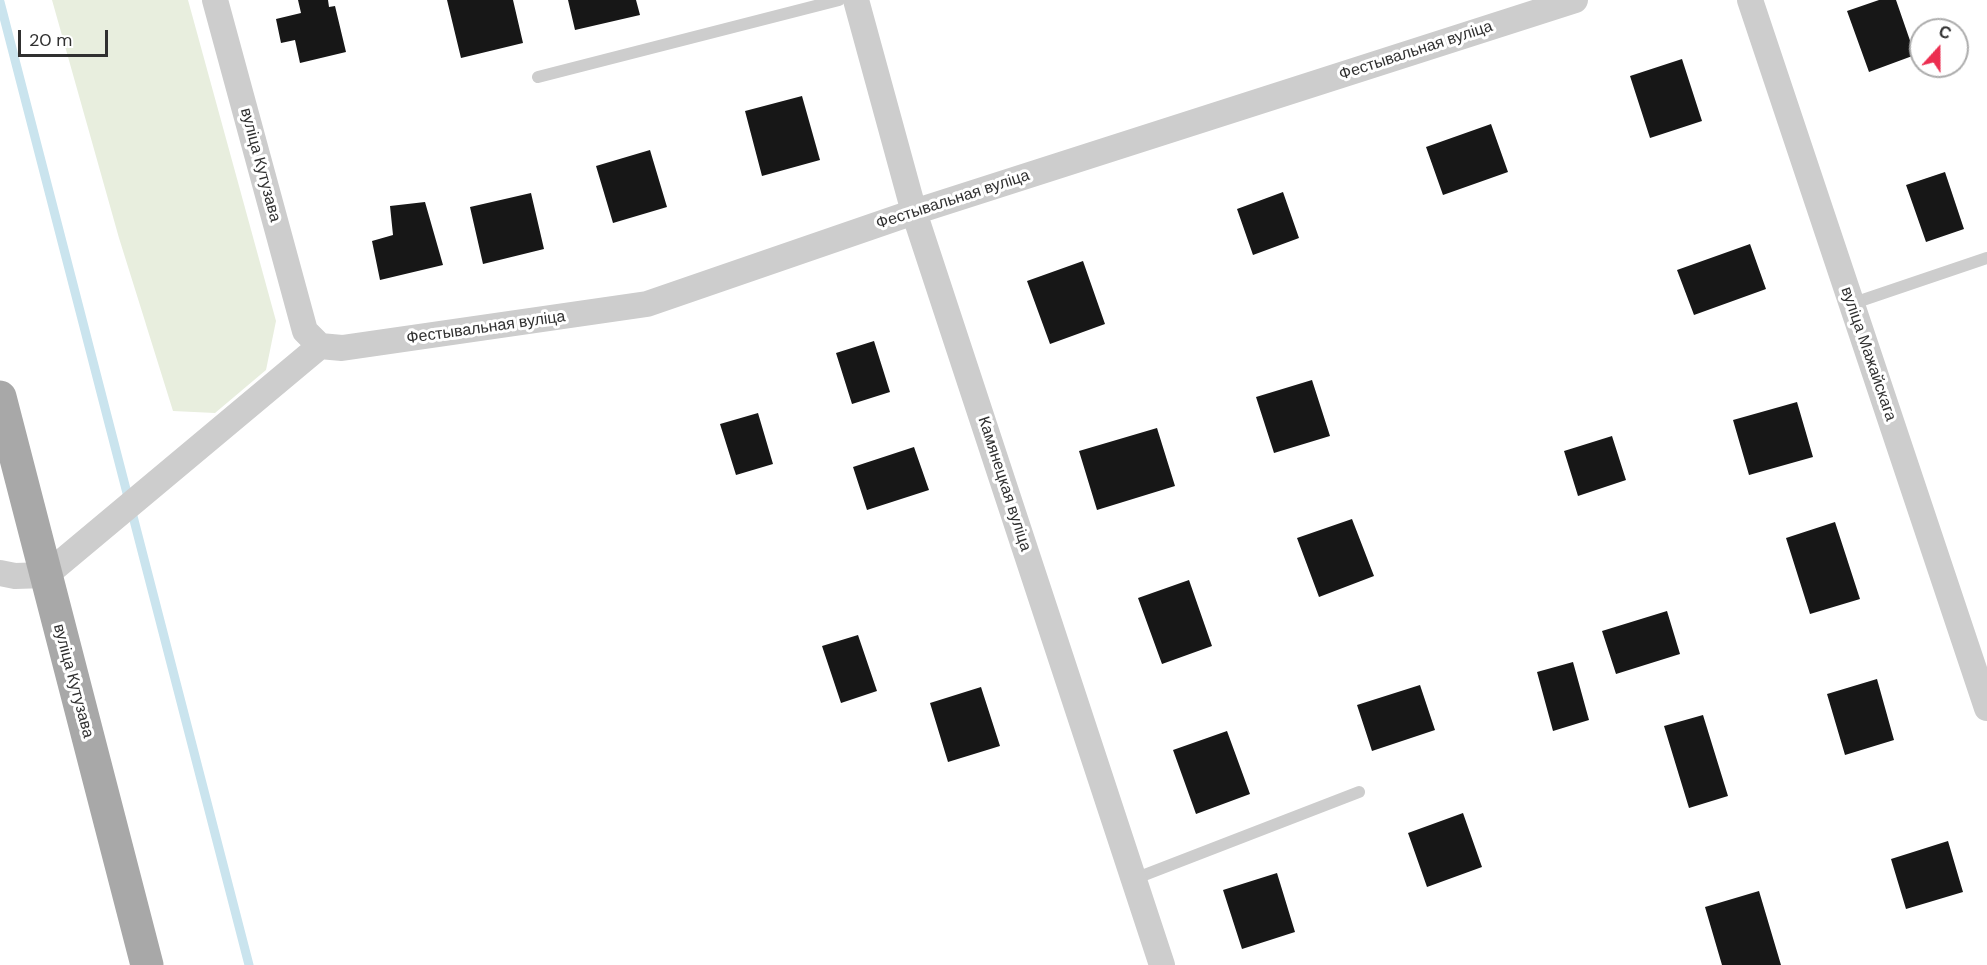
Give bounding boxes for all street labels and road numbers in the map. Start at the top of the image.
street label: Фестывальная вуліца [1337,17,1495,85]
street label: вуліца Кутузава [236,106,284,224]
street label: Фестывальная вуліца [874,166,1032,234]
street label: вуліца Мажайскага [1836,284,1900,424]
street label: Фестывальная вуліца [405,307,567,349]
street label: Камянецкая вуліца [973,414,1035,554]
street label: вуліца Кутузава [49,622,97,740]

